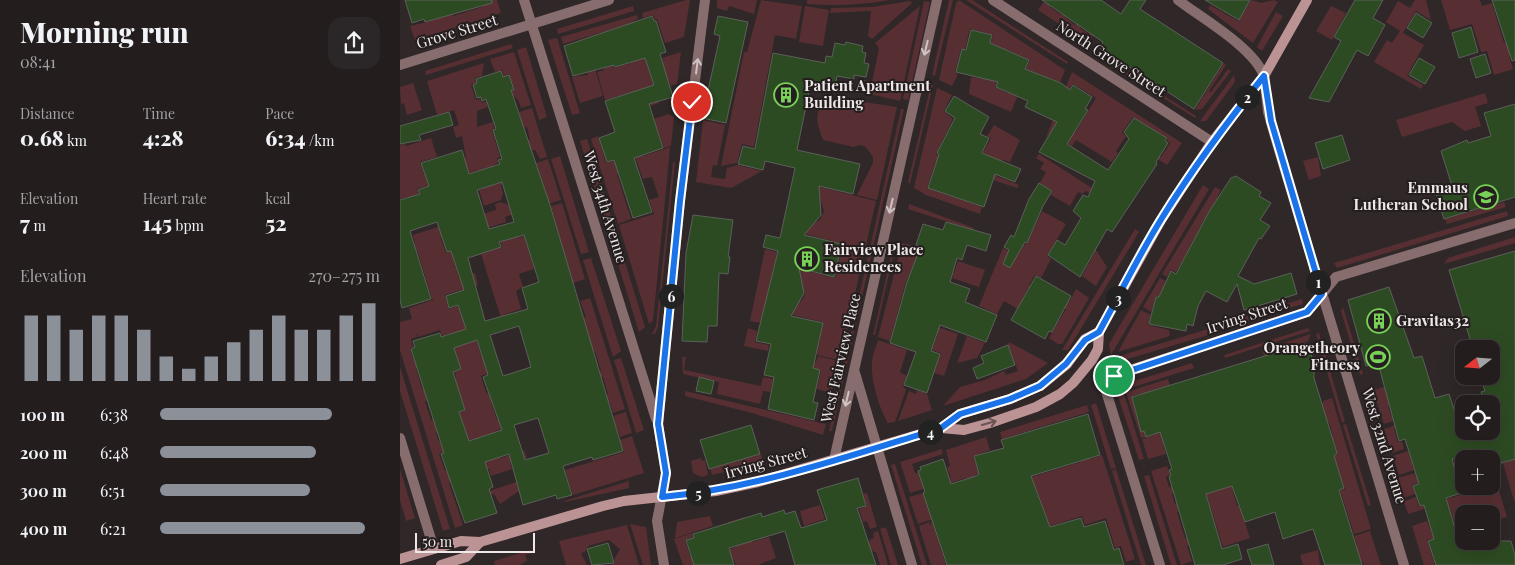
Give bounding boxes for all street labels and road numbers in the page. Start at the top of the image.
street label: Grove Street [414,9,500,53]
street label: North Grove Street [1053,15,1171,101]
street label: West 34th Avenue [579,147,633,265]
street label: West Fairview Place [815,291,865,425]
street label: Irving Street [1204,292,1290,338]
street label: West 32nd Avenue [1358,384,1412,506]
street label: Irving Street [722,441,810,483]

